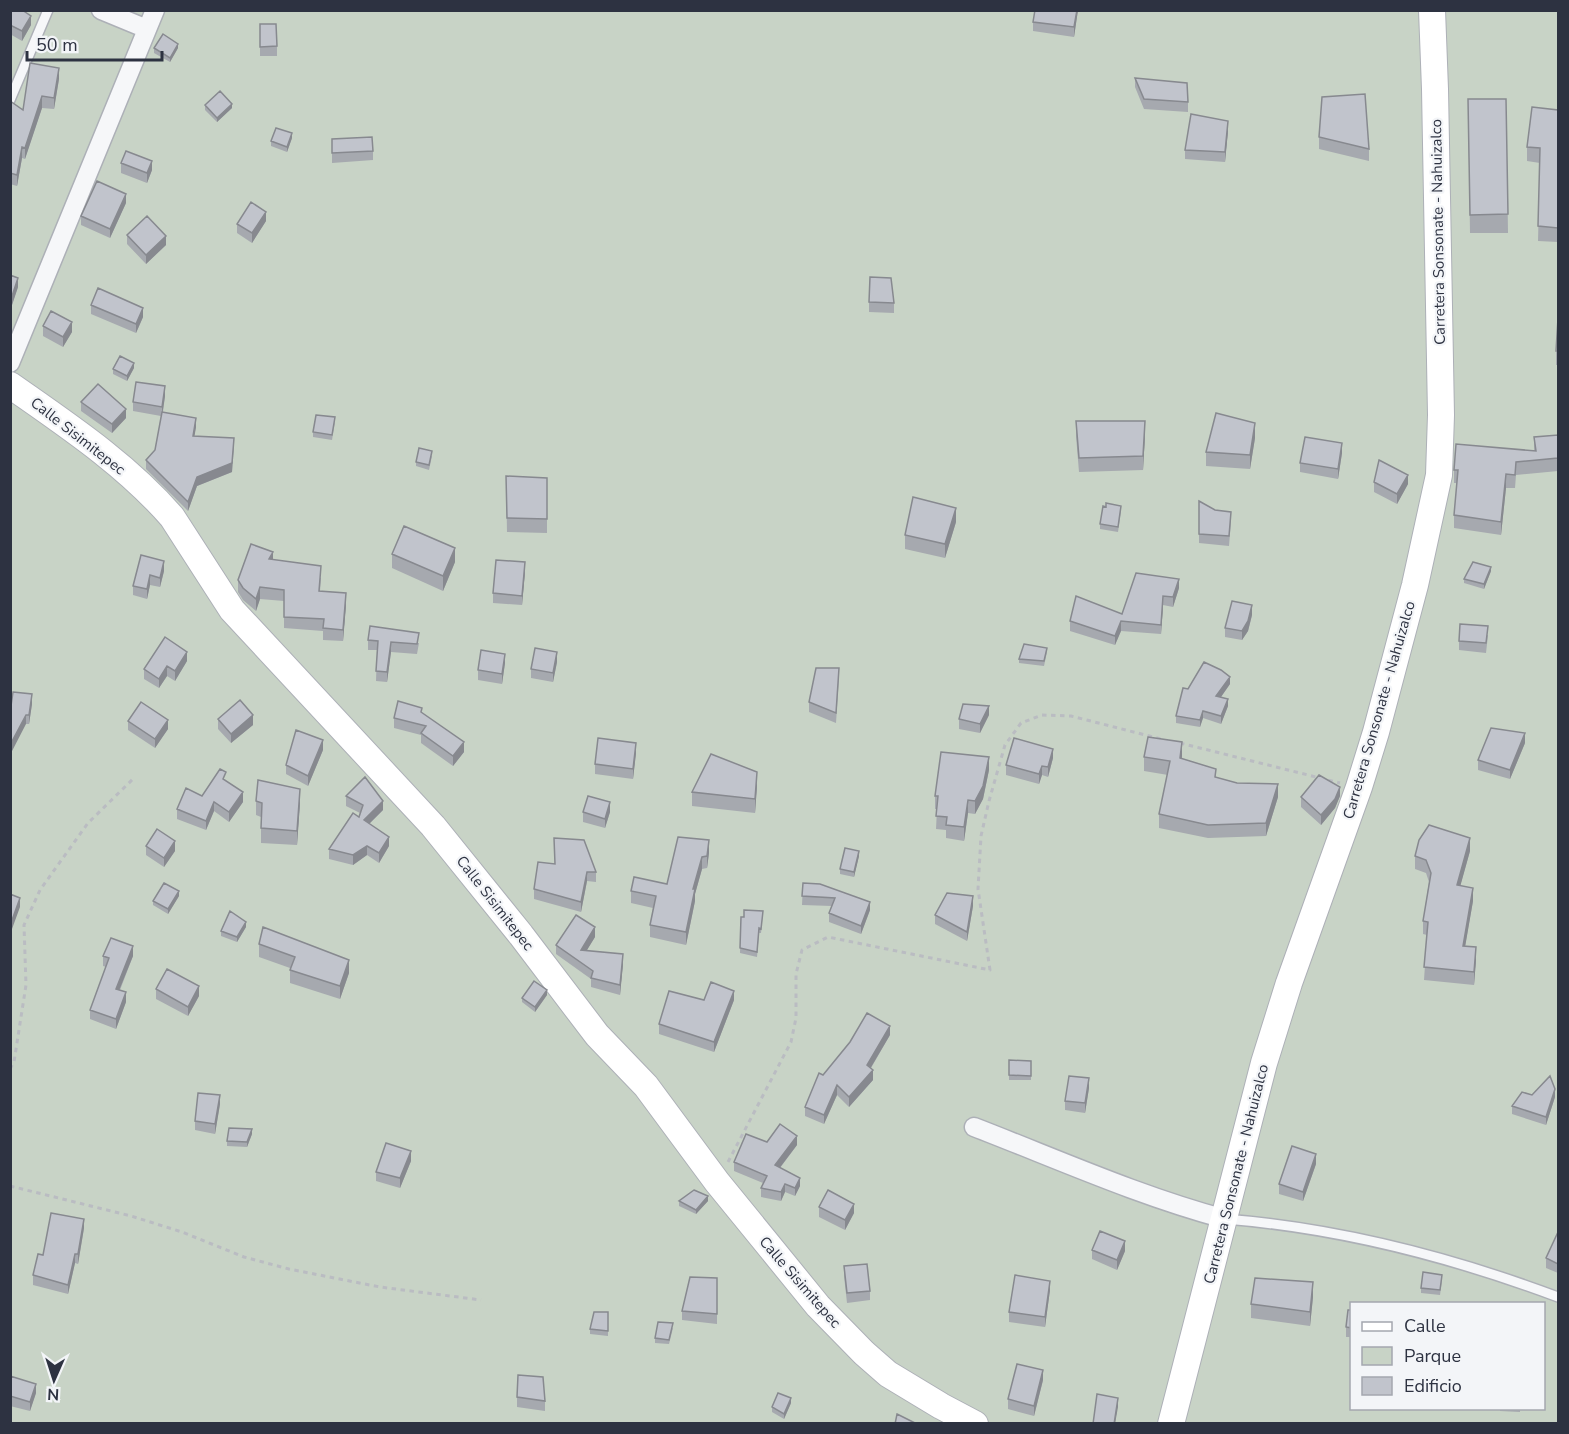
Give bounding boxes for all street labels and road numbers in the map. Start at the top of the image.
street label: Carretera Sonsonate - Nahuizalco [1426,119,1450,345]
street label: Calle Sisimitepec [27,393,129,479]
street label: Carretera Sonsonate - Nahuizalco [1338,599,1420,821]
street label: Calle Sisimitepec [452,852,538,954]
street label: Carretera Sonsonate - Nahuizalco [1199,1062,1273,1286]
street label: Calle Sisimitepec [755,1232,845,1332]

